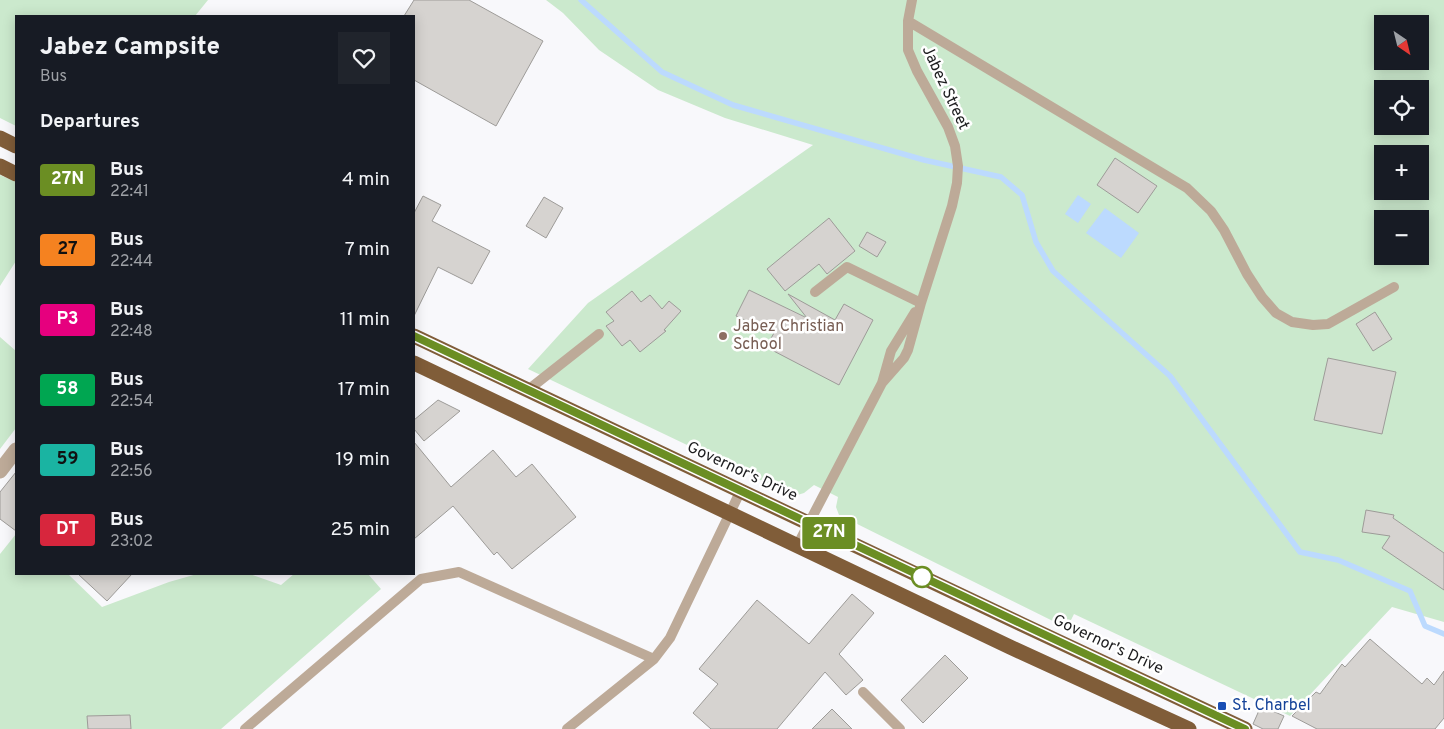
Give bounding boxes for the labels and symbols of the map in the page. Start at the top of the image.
north arrow [1374,15,1429,70]
street label: Jabez Street [917,43,973,133]
place label: Jabez Christian School [733,317,844,355]
marker: Jabez Christian School [717,330,729,342]
street label: Governor's Drive [683,438,801,506]
line badge: 27N [800,517,858,549]
unlabelled marker [911,566,933,588]
street label: Governor's Drive [1049,611,1167,679]
place label: St. Charbel [1232,696,1311,716]
marker: St. Charbel [1216,700,1228,712]

